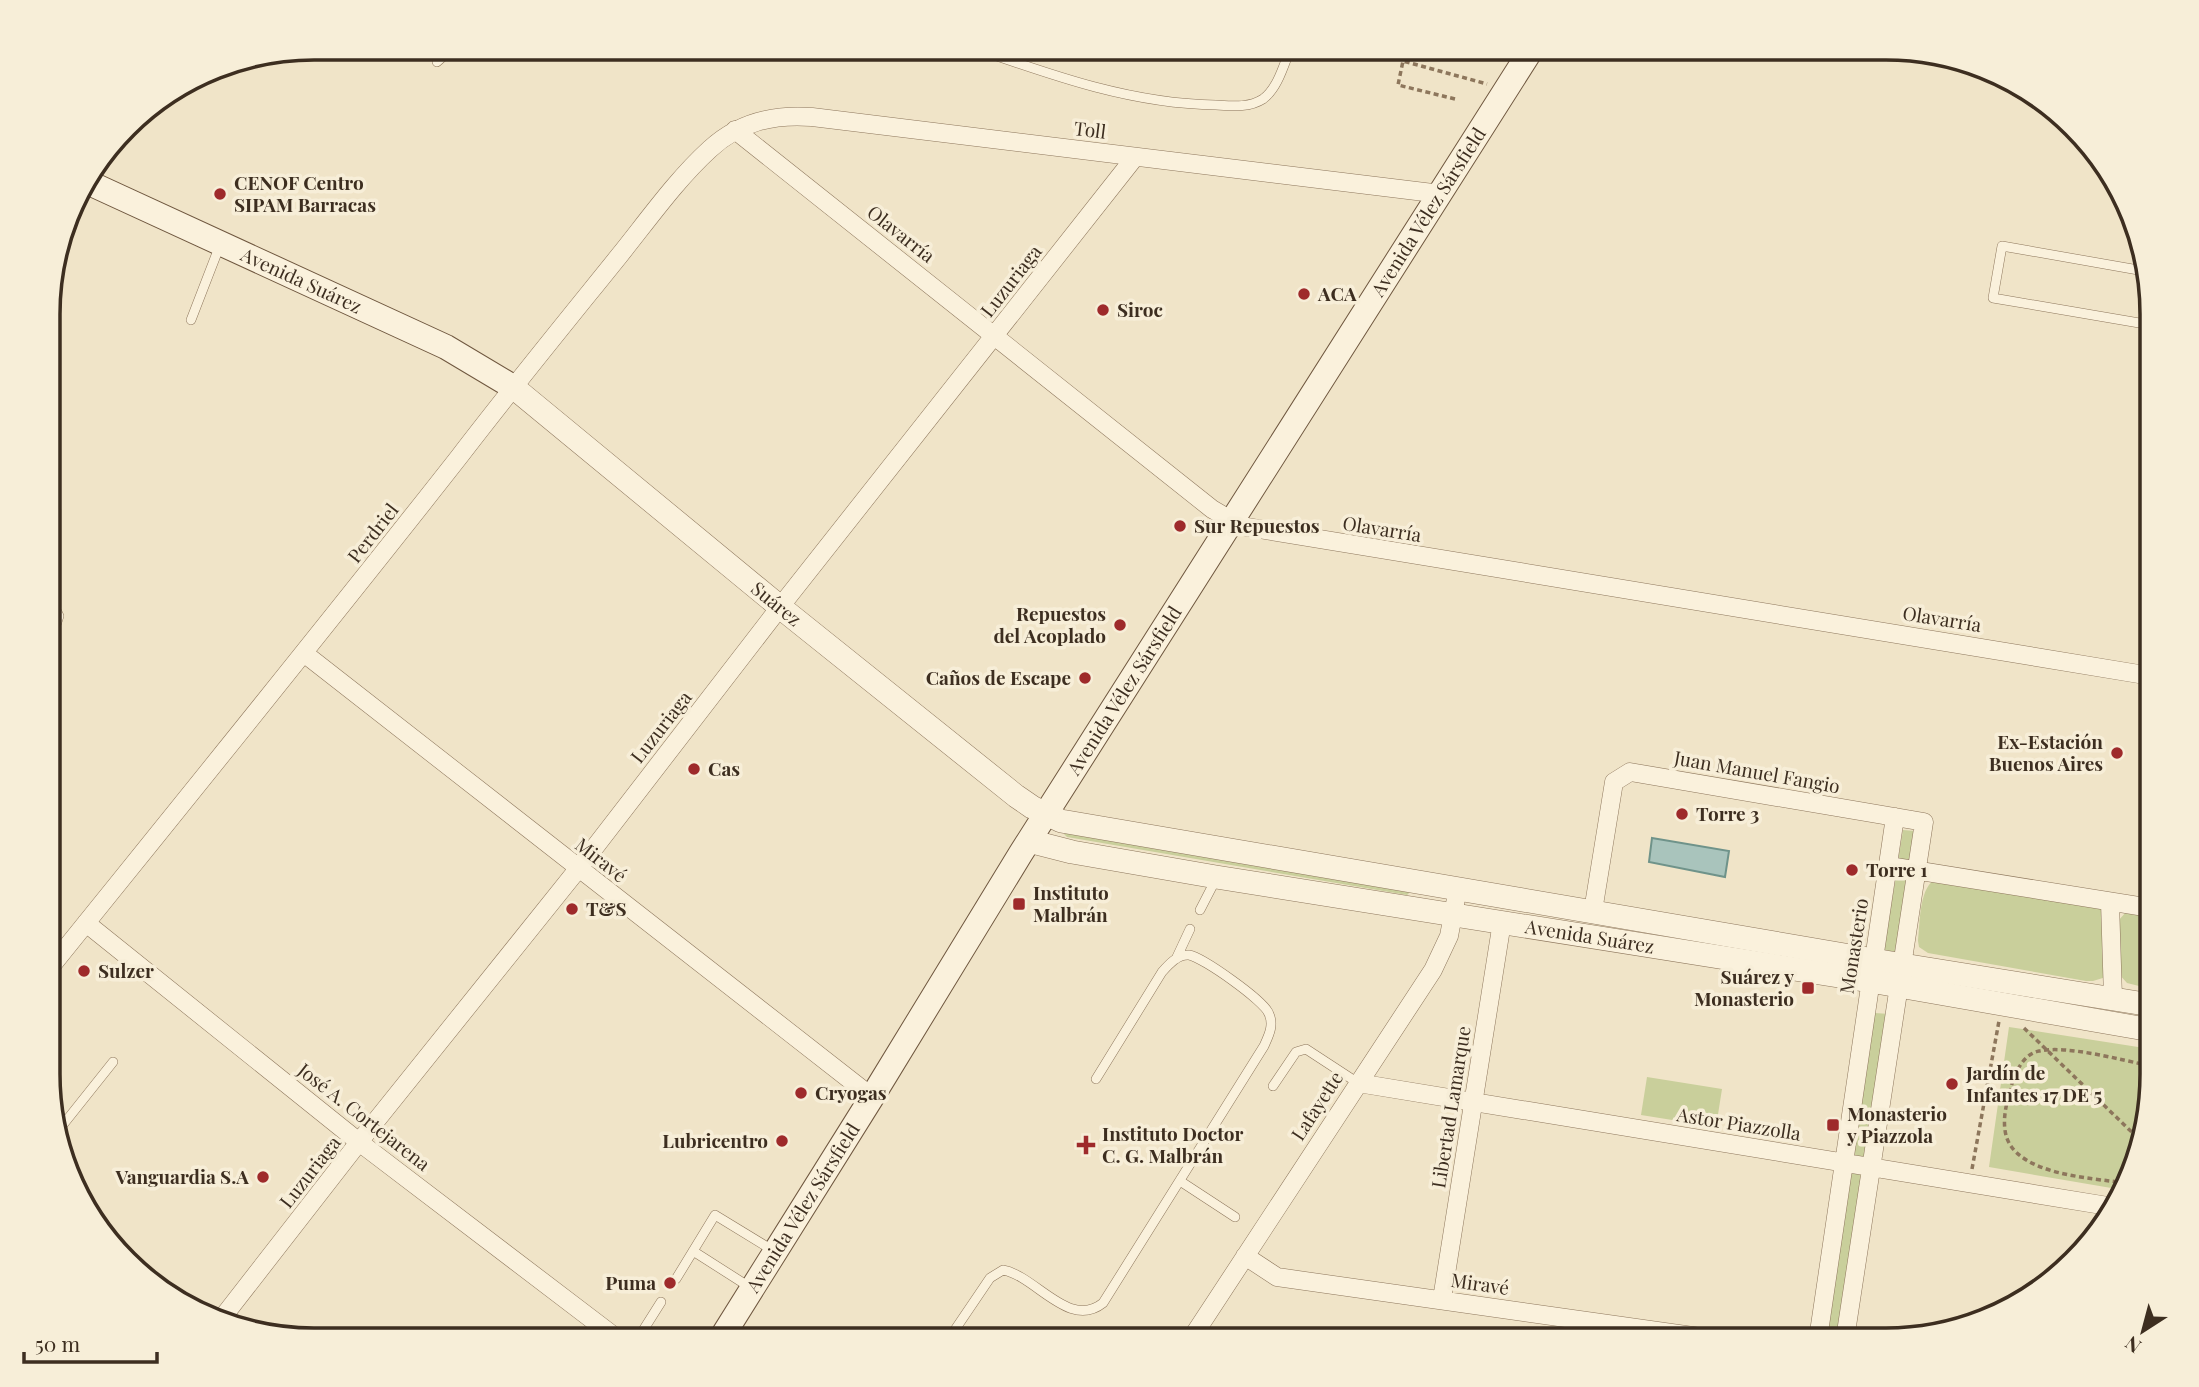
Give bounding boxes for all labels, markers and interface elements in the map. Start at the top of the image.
street label: Toll [1073,114,1108,144]
street label: Avenida Vélez Sársfield [1363,122,1491,302]
place label: CENOF Centro SIPAM Barracas [234,169,376,217]
marker: CENOF Centro SIPAM Barracas [212,186,228,202]
street label: Olavarría [862,199,941,268]
street label: Luzuriaga [974,238,1047,322]
street label: Avenida Suárez [236,240,366,319]
place label: ACA [1317,280,1357,306]
marker: ACA [1296,286,1312,302]
place label: Siroc [1117,296,1163,322]
marker: Siroc [1095,302,1111,318]
street label: Perdriel [341,497,404,567]
street label: Olavarría [1341,509,1424,547]
place label: Sur Repuestos [1194,512,1320,538]
marker: Sur Repuestos [1172,518,1188,534]
street label: Suárez [746,575,807,631]
street label: Olavarría [1901,599,1984,637]
place label: Repuestos del Acoplado [993,600,1106,648]
street label: Avenida Vélez Sársfield [1059,600,1187,780]
marker: Repuestos del Acoplado [1112,617,1128,633]
place label: Caños de Escape [926,664,1071,690]
marker: Caños de Escape [1077,670,1093,686]
street label: Luzuriaga [624,684,697,768]
place label: Ex-Estación Buenos Aires [1989,728,2103,776]
street label: Juan Manuel Fangio [1671,743,1842,798]
marker: Ex-Estación Buenos Aires [2109,745,2125,761]
place label: Cas [708,755,740,781]
marker: Cas [686,761,702,777]
place label: Torre 3 [1696,800,1759,826]
marker: Torre 3 [1674,806,1690,822]
street label: Miravé [570,831,633,888]
place label: Torre 1 [1866,856,1927,882]
marker: Torre 1 [1844,862,1860,878]
place label: Instituto Malbrán [1033,879,1109,927]
place label: T&S [586,895,627,921]
marker: Instituto Malbrán [1011,896,1027,912]
street label: Monasterio [1833,896,1873,996]
marker: T&S [564,901,580,917]
street label: Avenida Suárez [1523,912,1656,959]
place label: Sulzer [98,957,154,983]
marker: Sulzer [76,963,92,979]
place label: Suárez y Monasterio [1694,963,1794,1011]
marker: Suárez y Monasterio [1800,980,1816,996]
street label: Libertad Lamarque [1424,1024,1476,1190]
street label: José A. Cortejarena [292,1056,437,1176]
place label: Jardín de Infantes 17 DE 5 [1965,1059,2102,1107]
street label: Lafayette [1284,1066,1348,1145]
marker: Jardín de Infantes 17 DE 5 [1944,1076,1960,1092]
place label: Cryogas [815,1079,887,1105]
marker: Cryogas [793,1085,809,1101]
street label: Astor Piazzolla [1674,1100,1804,1146]
place label: Monasterio y Piazzola [1846,1100,1947,1148]
street label: Avenida Vélez Sársfield [738,1117,865,1298]
marker: Monasterio y Piazzola [1825,1117,1841,1133]
place label: Instituto Doctor C. G. Malbrán [1102,1120,1244,1168]
place label: Lubricentro [662,1127,768,1153]
street label: Luzuriaga [273,1129,346,1213]
marker: Lubricentro [774,1133,790,1149]
marker: Instituto Doctor C. G. Malbrán [1076,1135,1096,1155]
place label: Vanguardia S.A [114,1163,249,1189]
marker: Vanguardia S.A [255,1169,271,1185]
street label: Miravé [1449,1266,1511,1300]
place label: Puma [605,1269,656,1295]
marker: Puma [662,1275,678,1291]
north arrow [2108,1296,2178,1366]
scale bar [24,1320,158,1364]
text: 50 m [35,1329,81,1357]
text: N [2119,1331,2146,1360]

